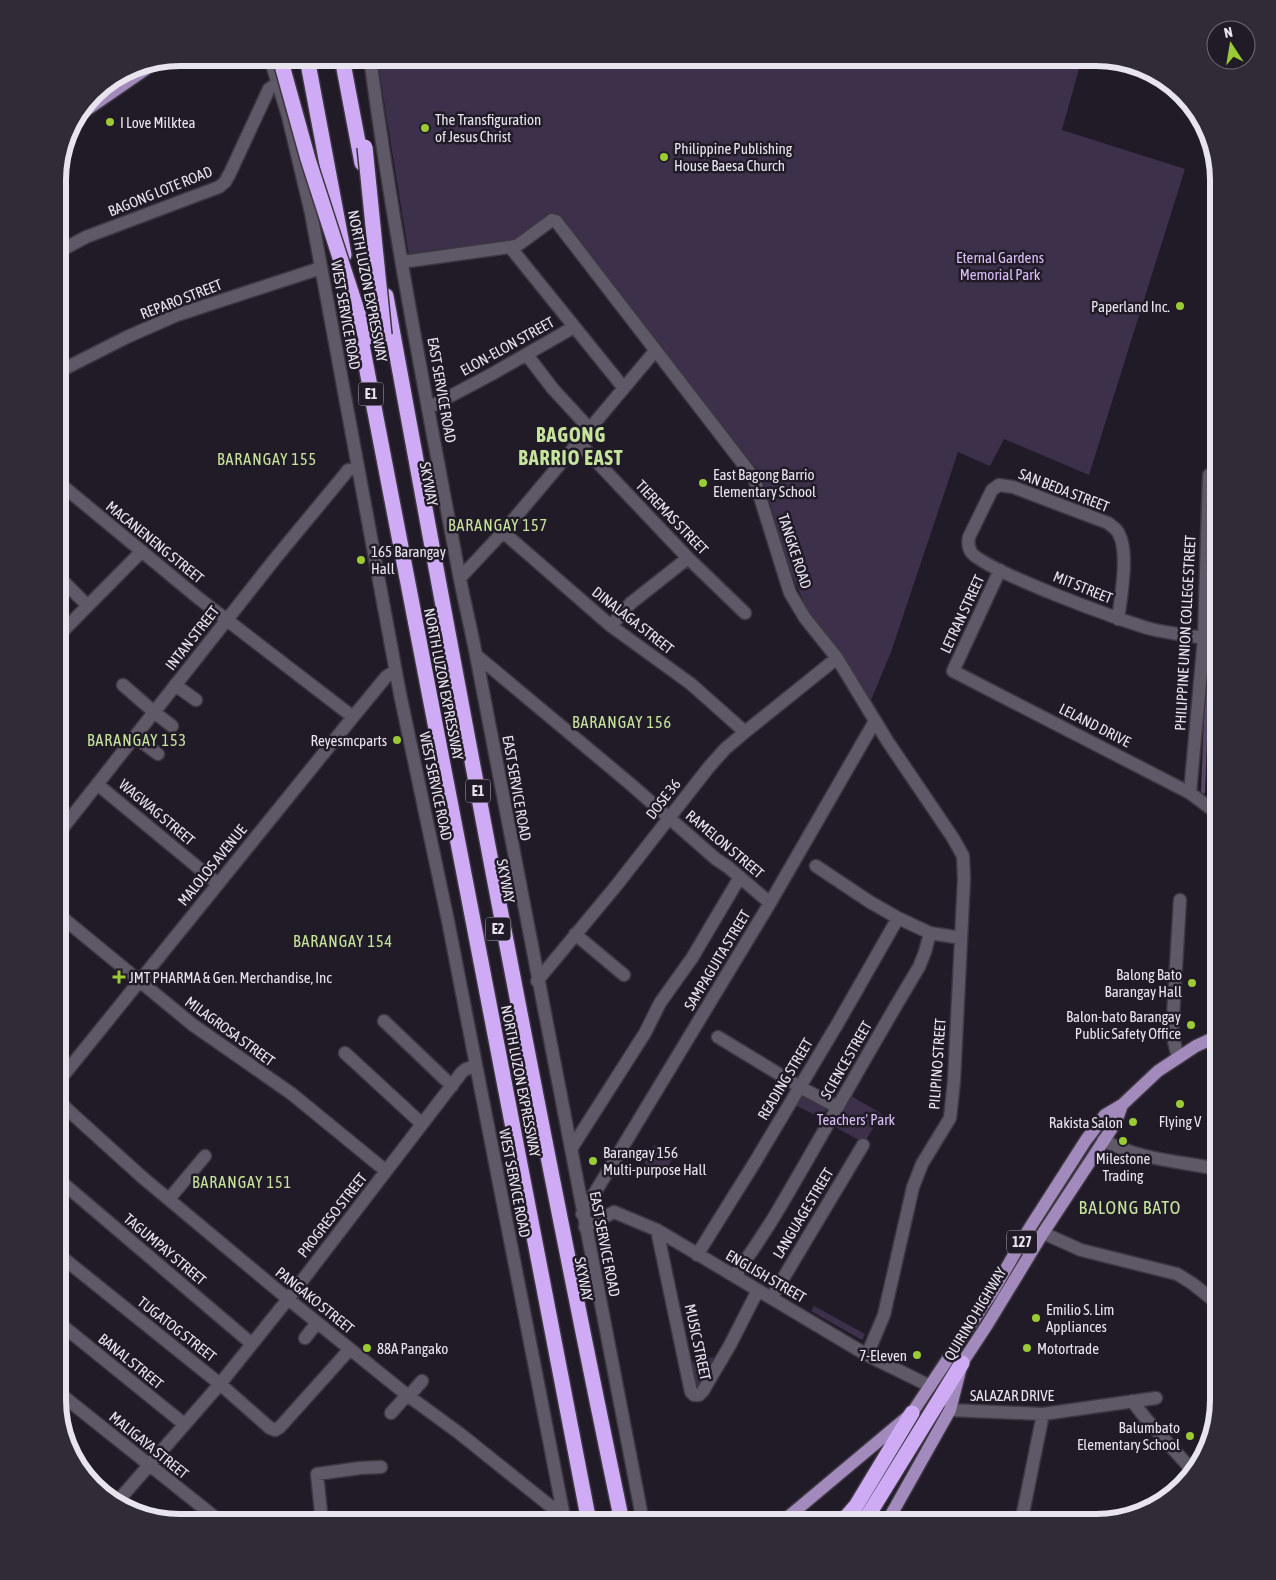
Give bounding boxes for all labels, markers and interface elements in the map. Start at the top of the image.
north arrow [1206,20,1256,70]
text: N [1223,24,1234,41]
place label: The Transfiguration of Jesus Christ [435,111,541,145]
place label: I Love Milktea [120,114,196,131]
marker: I Love Milktea [104,116,116,128]
marker: The Transfiguration of Jesus Christ [419,122,431,134]
place label: Philippine Publishing House Baesa Church [674,140,793,174]
marker: Philippine Publishing House Baesa Church [658,151,670,163]
street label: BAGONG LOTE ROAD [105,162,215,220]
street label: NORTH LUZON EXPRESSWAY [345,209,391,364]
park label: Eternal Gardens Memorial Park [956,249,1044,283]
street label: WEST SERVICE ROAD [328,259,364,371]
street label: REPARO STREET [138,276,225,322]
place label: Paperland Inc. [1091,298,1170,315]
marker: Paperland Inc. [1174,300,1186,312]
street label: ELON-ELON STREET [457,313,557,379]
street label: EAST SERVICE ROAD [424,336,460,444]
road number: E1 [358,382,384,406]
district label: BAGONG BARRIO EAST [518,423,624,469]
district label: BARANGAY 155 [217,450,317,468]
street label: SKYWAY [416,461,442,508]
street label: SAN BEDA STREET [1016,465,1112,515]
place label: East Bagong Barrio Elementary School [713,466,816,500]
street label: TIEREMAS STREET [632,476,712,558]
marker: East Bagong Barrio Elementary School [697,477,709,489]
street label: MACANENENG STREET [103,497,208,587]
street label: TANGKE ROAD [775,511,815,591]
district label: BARANGAY 157 [448,516,548,534]
street label: PHILIPPINE UNION COLLEGE STREET [1171,534,1199,731]
place label: 165 Barangay Hall [371,543,446,577]
marker: 165 Barangay Hall [355,554,367,566]
street label: MIT STREET [1051,567,1115,607]
street label: LETRAN STREET [936,572,988,656]
street label: DINALAGA STREET [589,583,677,657]
street label: INTAN STREET [162,602,223,673]
street label: NORTH LUZON EXPRESSWAY [421,607,467,762]
street label: LELAND DRIVE [1056,700,1134,751]
district label: BARANGAY 156 [572,713,672,731]
street label: WEST SERVICE ROAD [416,730,456,842]
district label: BARANGAY 153 [87,731,187,749]
place label: Reyesmcparts [310,732,387,749]
marker: Reyesmcparts [391,734,403,746]
street label: EAST SERVICE ROAD [499,734,535,842]
street label: WAGWAG STREET [116,775,199,849]
street label: DOSE 36 [642,776,684,822]
road number: E1 [466,779,490,802]
street label: RAMELON STREET [683,807,768,882]
street label: MALOLOS AVENUE [174,821,250,909]
street label: SKYWAY [493,858,519,905]
street label: SAMPAGUITA STREET [680,907,754,1013]
road number: E2 [486,918,510,941]
district label: BARANGAY 154 [293,932,393,950]
place label: Balong Bato Barangay Hall [1105,966,1182,1000]
place label: JMT PHARMA & Gen. Merchandise, Inc [129,969,332,986]
marker: JMT PHARMA & Gen. Merchandise, Inc [113,971,125,983]
marker: Balong Bato Barangay Hall [1186,977,1198,989]
street label: MILAGROSA STREET [182,993,278,1069]
street label: NORTH LUZON EXPRESSWAY [498,1004,544,1159]
place label: Balon-bato Barangay Public Safety Office [1066,1008,1181,1042]
street label: PILIPINO STREET [925,1017,949,1110]
street label: SCIENCE STREET [817,1018,875,1102]
marker: Balon-bato Barangay Public Safety Office [1185,1019,1197,1031]
street label: READING STREET [754,1035,816,1123]
marker: Flying V [1174,1098,1186,1110]
park label: Teachers' Park [817,1111,896,1128]
place label: Flying V [1159,1113,1202,1130]
place label: Rakista Salon [1049,1114,1123,1131]
marker: Rakista Salon [1127,1116,1139,1128]
street label: WEST SERVICE ROAD [496,1127,534,1239]
marker: Milestone Trading [1117,1135,1129,1147]
place label: Barangay 156 Multi-purpose Hall [603,1144,707,1178]
place label: Milestone Trading [1096,1150,1151,1184]
marker: Barangay 156 Multi-purpose Hall [587,1155,599,1167]
street label: LANGUAGE STREET [769,1164,837,1261]
street label: PROGRESO STREET [294,1169,370,1260]
district label: BARANGAY 151 [192,1173,292,1191]
street label: EAST SERVICE ROAD [586,1190,624,1298]
district label: BALONG BATO [1079,1197,1181,1218]
street label: TAGUMPAY STREET [120,1210,210,1289]
road number: 127 [1007,1230,1037,1254]
street label: ENGLISH STREET [723,1246,809,1306]
street label: SKYWAY [571,1256,597,1303]
street label: PANGAKO STREET [272,1263,358,1337]
street label: QUIRINO HIGHWAY [941,1264,1010,1364]
street label: TUGATOG STREET [134,1293,220,1365]
place label: Emilio S. Lim Appliances [1046,1301,1114,1335]
street label: MUSIC STREET [682,1302,714,1382]
marker: Emilio S. Lim Appliances [1030,1312,1042,1324]
street label: BANAL STREET [95,1330,167,1392]
place label: 88A Pangako [377,1340,448,1357]
place label: Motortrade [1037,1340,1099,1357]
marker: 88A Pangako [361,1342,373,1354]
marker: Motortrade [1021,1342,1033,1354]
place label: 7-Eleven [859,1347,907,1364]
marker: 7-Eleven [911,1349,923,1361]
street label: SALAZAR DRIVE [970,1387,1055,1404]
street label: MALIGAYA STREET [106,1408,192,1482]
place label: Balumbato Elementary School [1077,1419,1180,1453]
marker: Balumbato Elementary School [1184,1430,1196,1442]

